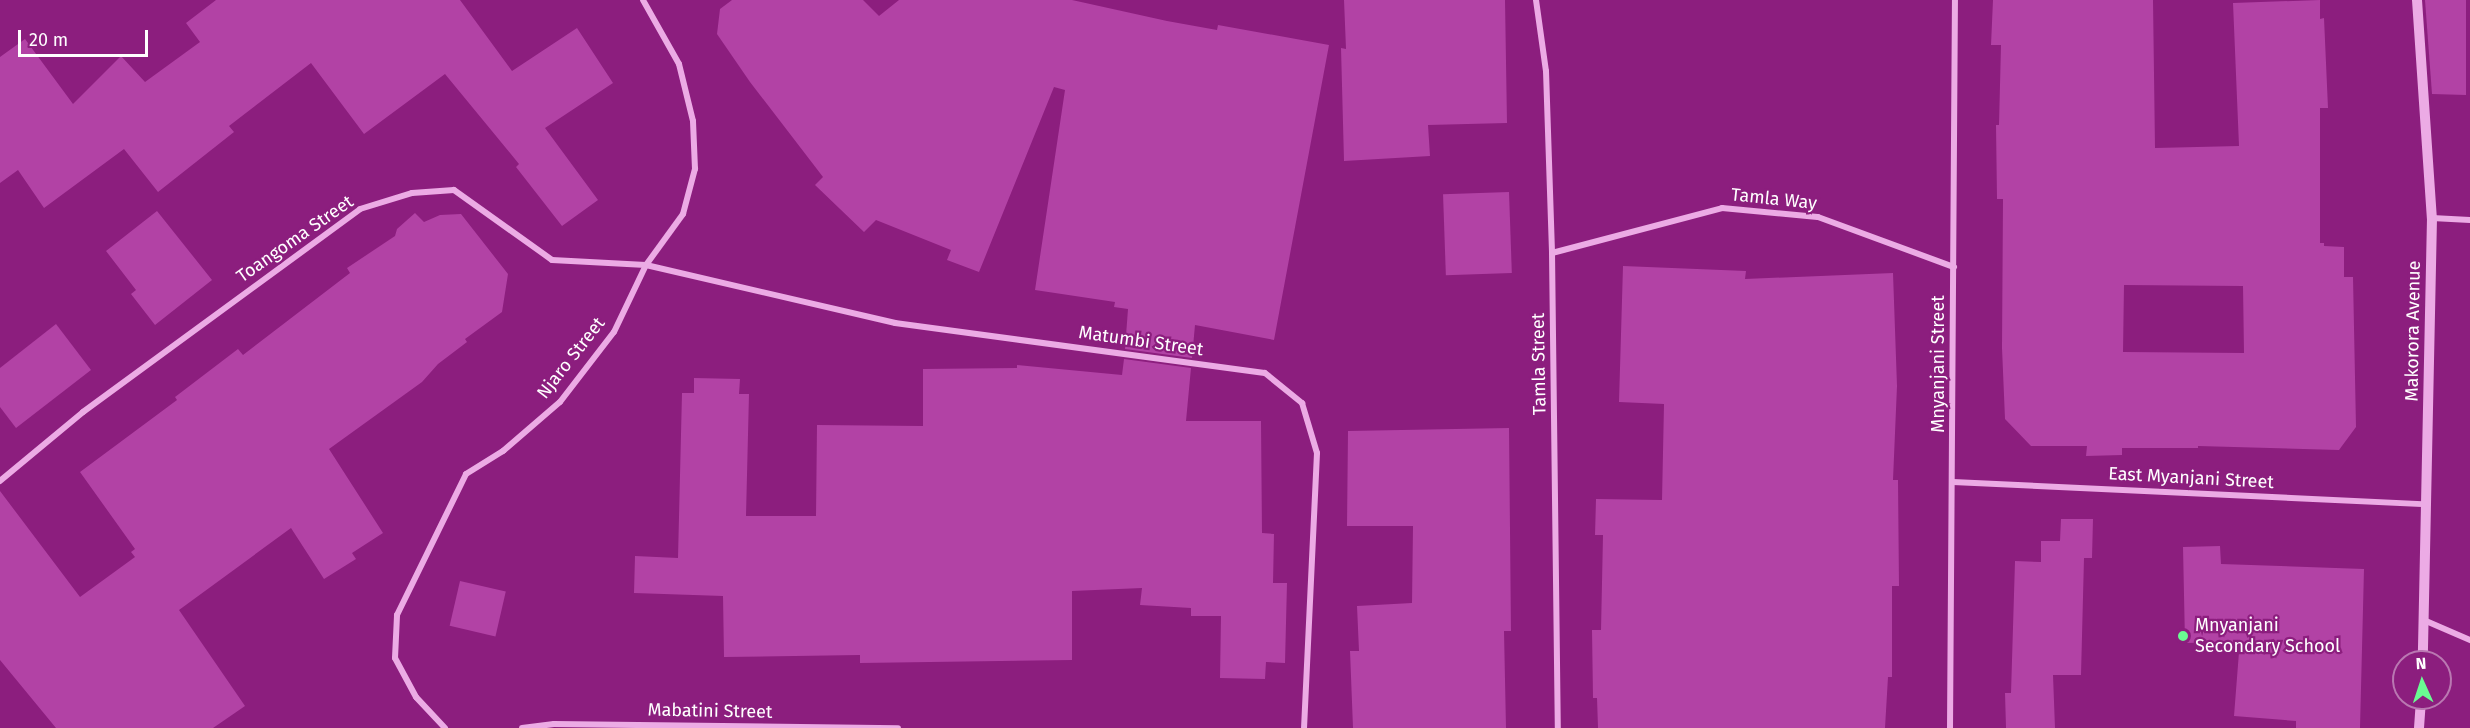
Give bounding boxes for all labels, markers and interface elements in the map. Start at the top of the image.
scale bar [21,18,152,56]
text: 20 m [29,29,68,51]
street label: Tamla Way [1730,184,1818,214]
street label: Toangoma Street [233,191,357,287]
street label: Makorora Avenue [2401,260,2425,402]
street label: Mnyanjani Street [1927,295,1949,433]
street label: Njaro Street [532,313,610,403]
street label: Tamla Street [1527,313,1551,415]
street label: Matumbi Street [1077,322,1205,360]
street label: East Myanjani Street [2108,463,2274,493]
place label: Mnyanjani Secondary School [2195,615,2340,658]
marker: Mnyanjani Secondary School [2176,629,2190,643]
north arrow [2392,650,2452,710]
text: N [2415,654,2427,673]
street label: Mabatini Street [647,699,773,723]

